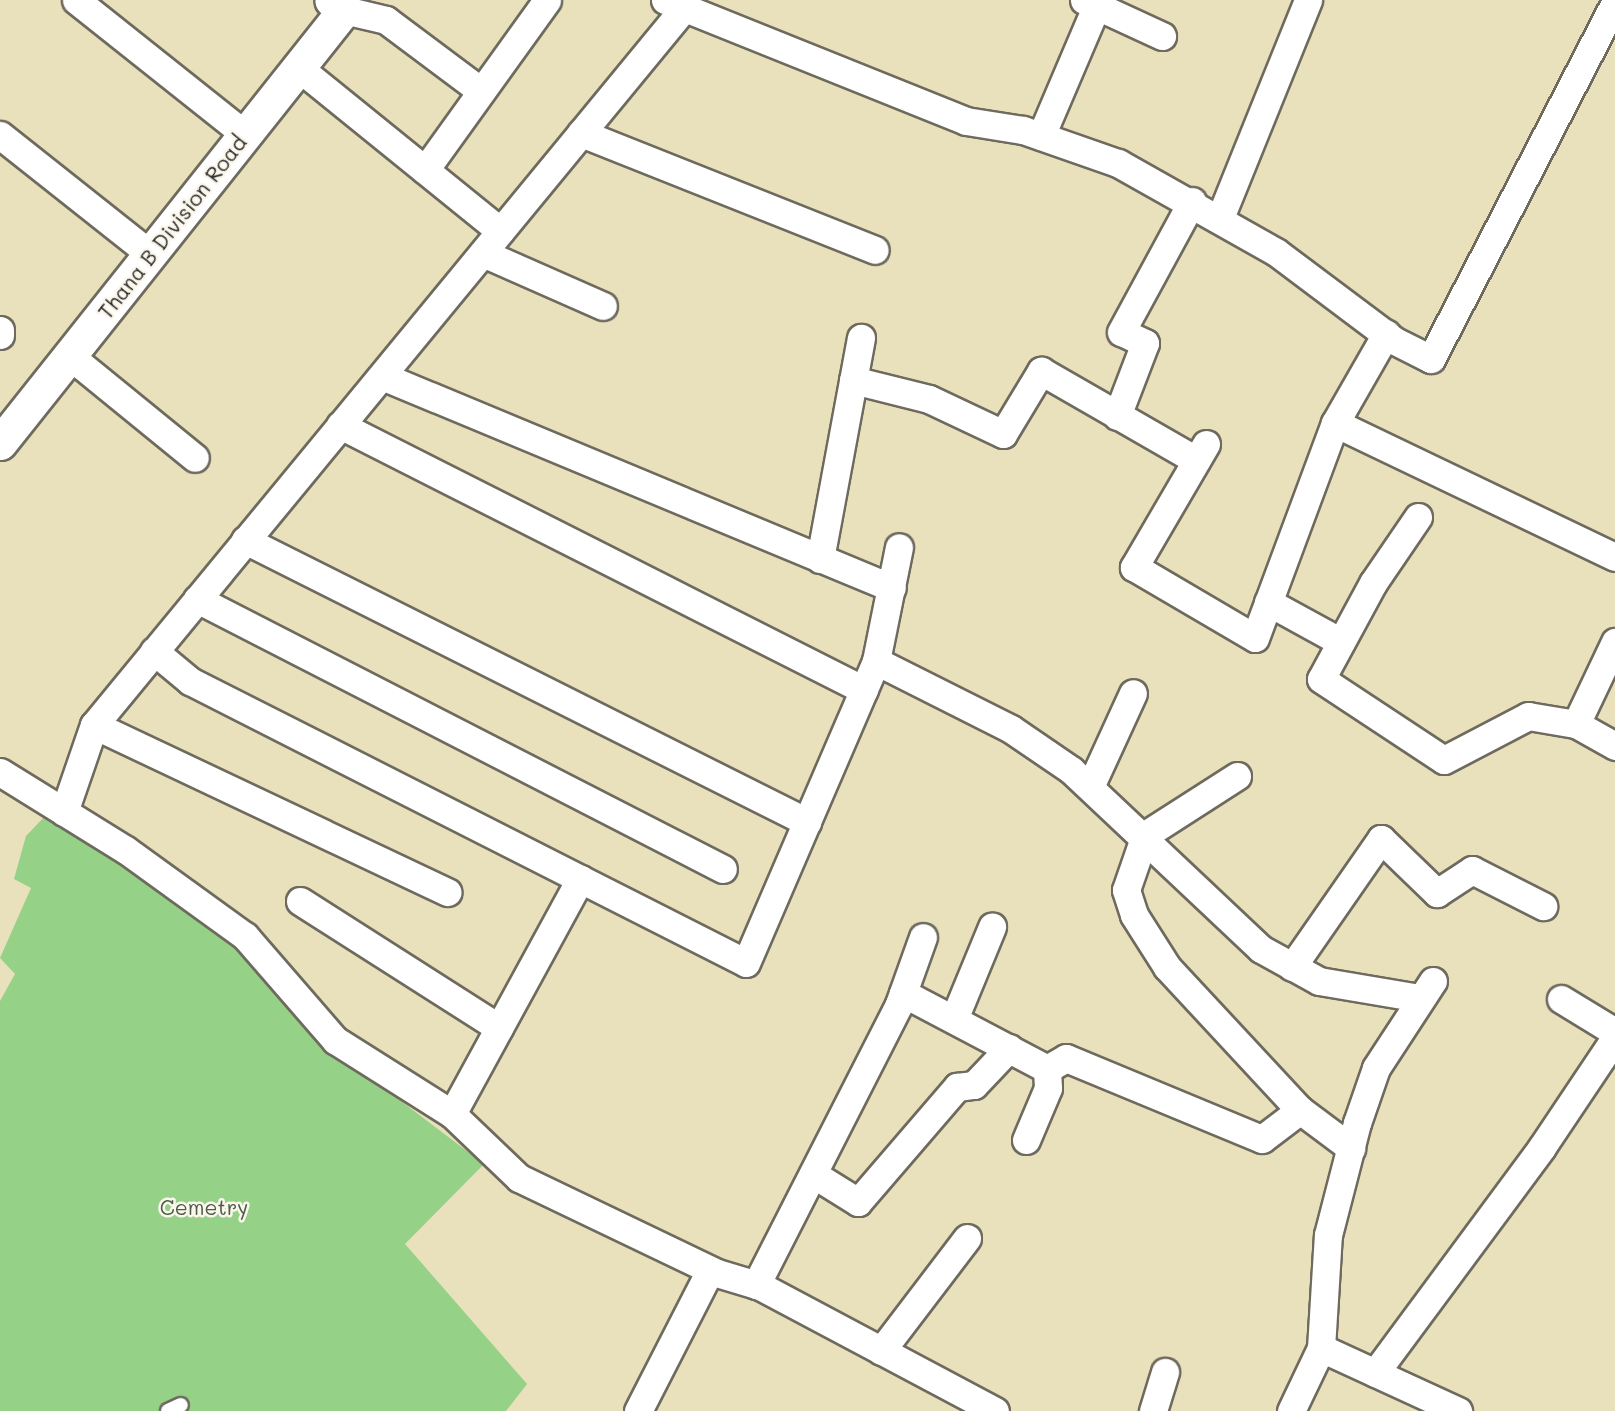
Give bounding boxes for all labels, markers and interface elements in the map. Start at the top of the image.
street label: Thana B Division Road [93,130,251,324]
park label: Cemetry [160,1194,248,1220]

